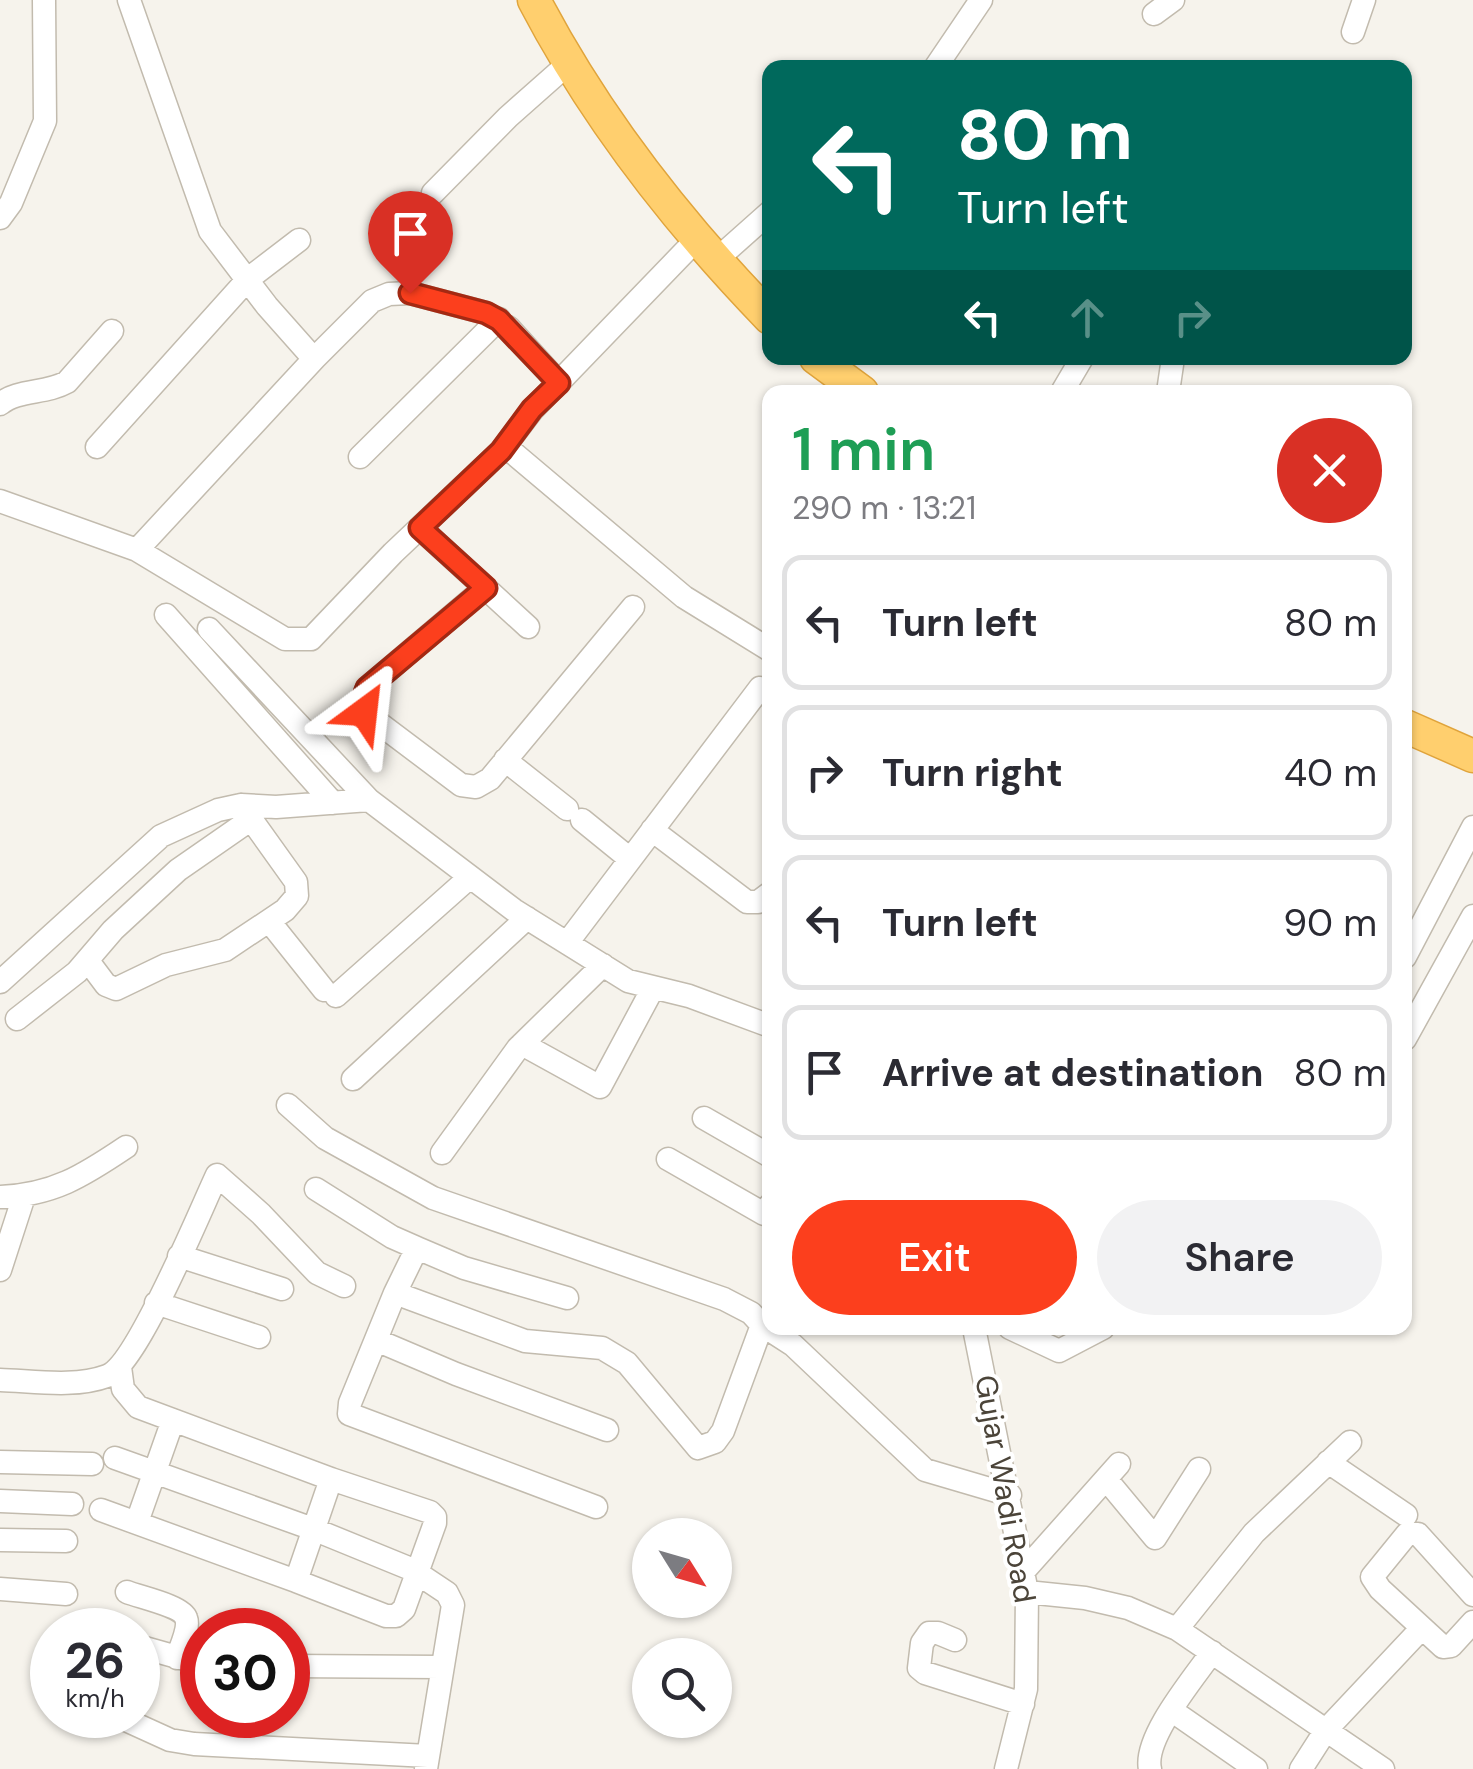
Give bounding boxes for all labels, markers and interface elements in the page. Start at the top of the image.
text: 80 m [957,90,1133,181]
icon: left [792,100,922,230]
text: Turn left [957,178,1129,237]
pin [368,191,453,294]
icon: arrive [383,206,438,261]
icon: left [955,290,1010,345]
icon: ahead [1060,290,1115,345]
icon: right [1165,290,1220,345]
text: 1 min [792,410,935,489]
button: close [1277,418,1382,523]
text: 290 m · 13:21 [792,487,976,529]
icon: left [797,595,852,650]
text: Turn left [882,598,1038,648]
text: 80 m [1284,598,1377,648]
position arrow [312,660,416,764]
icon: right [797,745,852,800]
text: Turn right [882,748,1063,798]
text: 40 m [1284,748,1377,798]
icon: left [797,895,852,950]
text: Turn left [882,898,1038,948]
text: 90 m [1283,898,1377,948]
icon: arrive [797,1045,852,1100]
text: Arrive at destination [882,1048,1264,1098]
text: 80 m [1294,1048,1387,1098]
button: Exit [792,1200,1077,1315]
button: Share [1097,1200,1382,1315]
street label: Gujar Wadi Road [966,1372,1045,1606]
north arrow [632,1518,732,1618]
map controls [632,1518,732,1738]
speed limit sign: 30 [180,1608,310,1738]
text: 26 [65,1628,125,1694]
button: search [632,1638,732,1738]
text: km/h [65,1682,125,1715]

